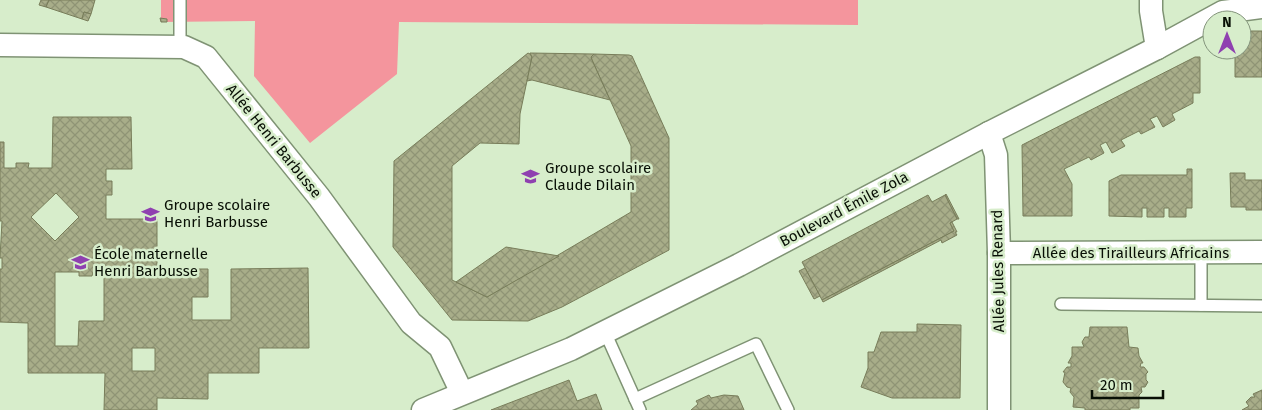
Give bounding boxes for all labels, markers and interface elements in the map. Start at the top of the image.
north arrow [1202,10,1252,60]
text: N [1222,14,1232,31]
street label: Allée Henri Barbusse [222,80,326,202]
place label: Groupe scolaire Claude Dilain [545,159,651,194]
school or university icon: Groupe scolaire Claude Dilain [521,167,541,187]
street label: Boulevard Émile Zola [777,168,911,250]
place label: Groupe scolaire Henri Barbusse [164,196,270,231]
school or university icon: Groupe scolaire Henri Barbusse [140,204,160,224]
street label: Allée Jules Renard [988,210,1008,332]
street label: Allée des Tirailleurs Africains [1033,244,1229,262]
place label: École maternelle Henri Barbusse [94,245,208,280]
school or university icon: École maternelle Henri Barbusse [70,253,90,273]
scale bar [1092,368,1163,400]
text: 20 m [1100,376,1133,394]

